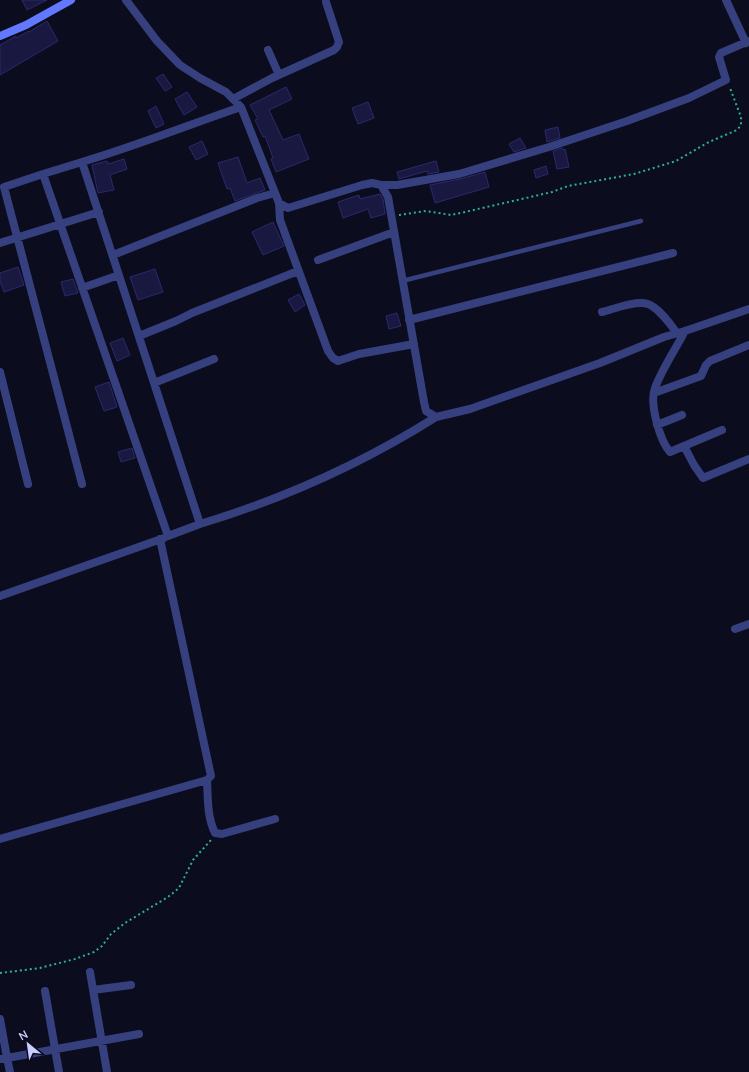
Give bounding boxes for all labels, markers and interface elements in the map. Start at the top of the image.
north arrow [8,1024,48,1064]
text: N [16,1027,30,1043]

